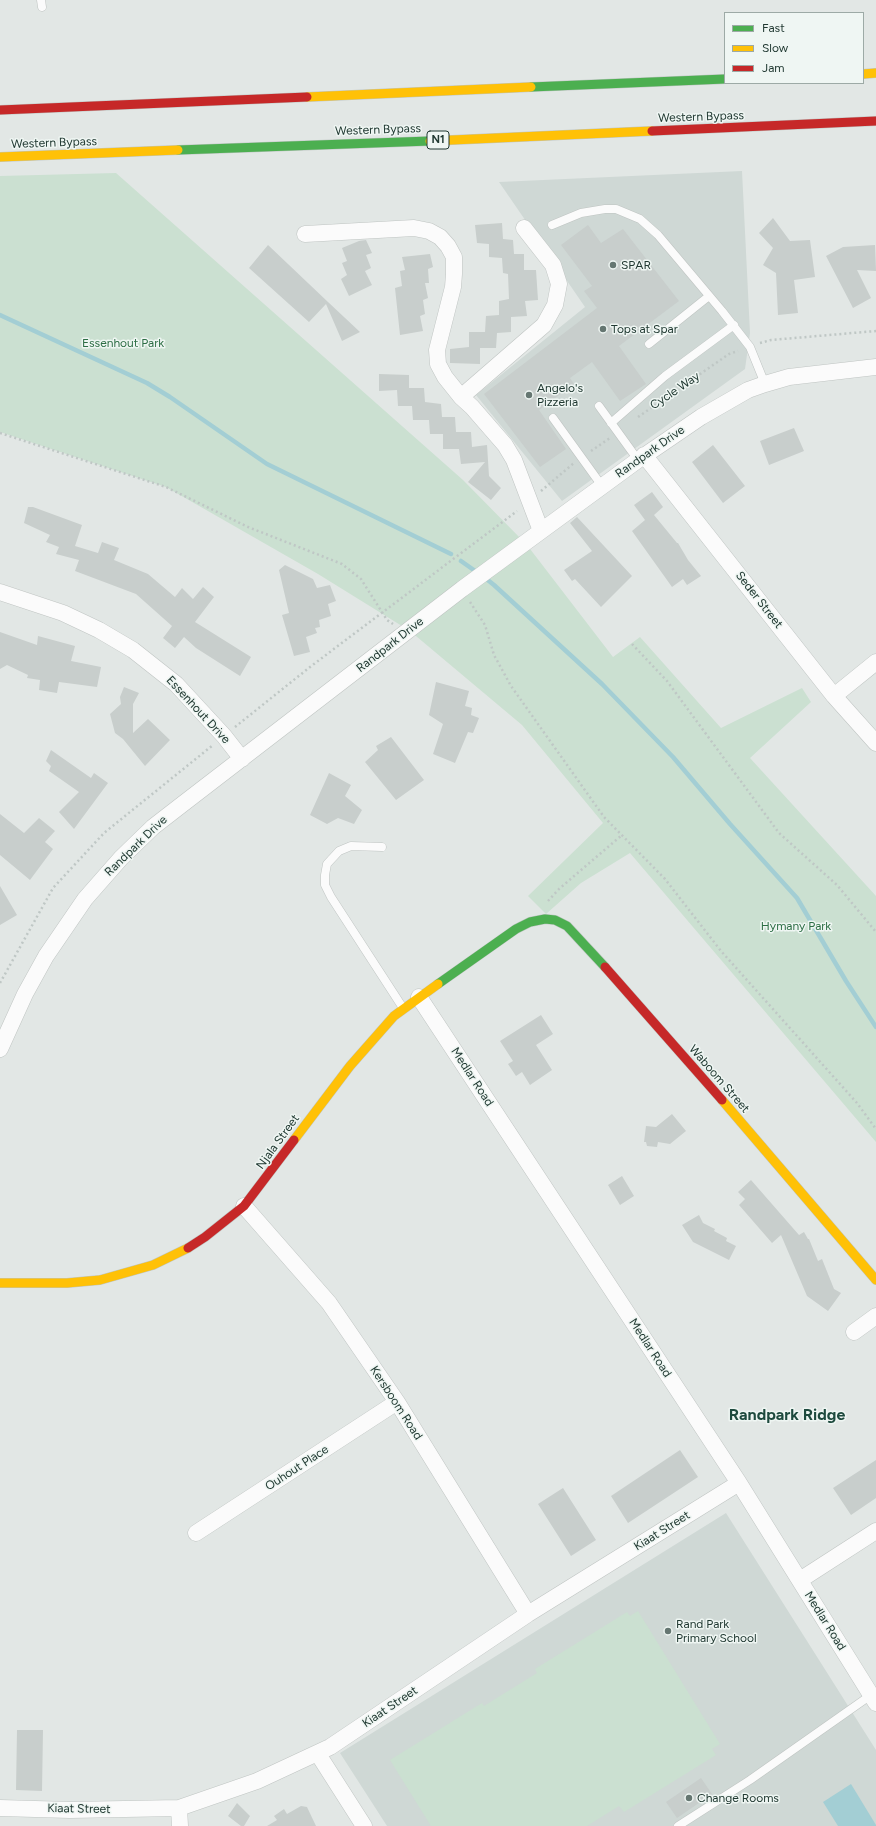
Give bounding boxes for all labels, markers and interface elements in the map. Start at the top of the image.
legend [724,12,864,84]
text: Fast [762,21,785,35]
text: Slow [762,41,788,55]
text: Jam [762,61,785,75]
street label: Western Bypass [658,108,744,126]
street label: Western Bypass [335,121,421,139]
road number: N1 [427,131,449,149]
street label: Western Bypass [11,134,97,152]
place label: SPAR [621,258,651,272]
marker: SPAR [608,260,618,270]
place label: Tops at Spar [611,322,678,336]
marker: Tops at Spar [598,324,608,334]
park label: Essenhout Park [82,336,164,350]
street label: Cycle Way [647,369,703,413]
place label: Angelo's Pizzeria [537,381,583,409]
marker: Angelo's Pizzeria [524,390,534,400]
street label: Randpark Drive [613,423,687,481]
street label: Seder Street [732,569,786,631]
street label: Randpark Drive [354,614,426,676]
street label: Essenhout Drive [163,673,233,747]
street label: Randpark Drive [102,813,170,879]
park label: Hymany Park [761,919,831,933]
street label: Waboom Street [686,1042,752,1116]
street label: Medlar Road [448,1045,496,1109]
street label: Njala Street [253,1112,303,1172]
street label: Medlar Road [626,1316,674,1380]
street label: Kersboom Road [367,1363,425,1443]
district label: Randpark Ridge [729,1405,845,1425]
street label: Ouhout Place [263,1442,331,1494]
street label: Kiaat Street [631,1508,693,1554]
street label: Medlar Road [801,1589,849,1653]
place label: Rand Park Primary School [676,1617,757,1645]
marker: Rand Park Primary School [663,1626,673,1636]
street label: Kiaat Street [360,1683,420,1731]
place label: Change Rooms [697,1791,779,1805]
marker: Change Rooms [684,1793,694,1803]
street label: Kiaat Street [47,1801,111,1817]

